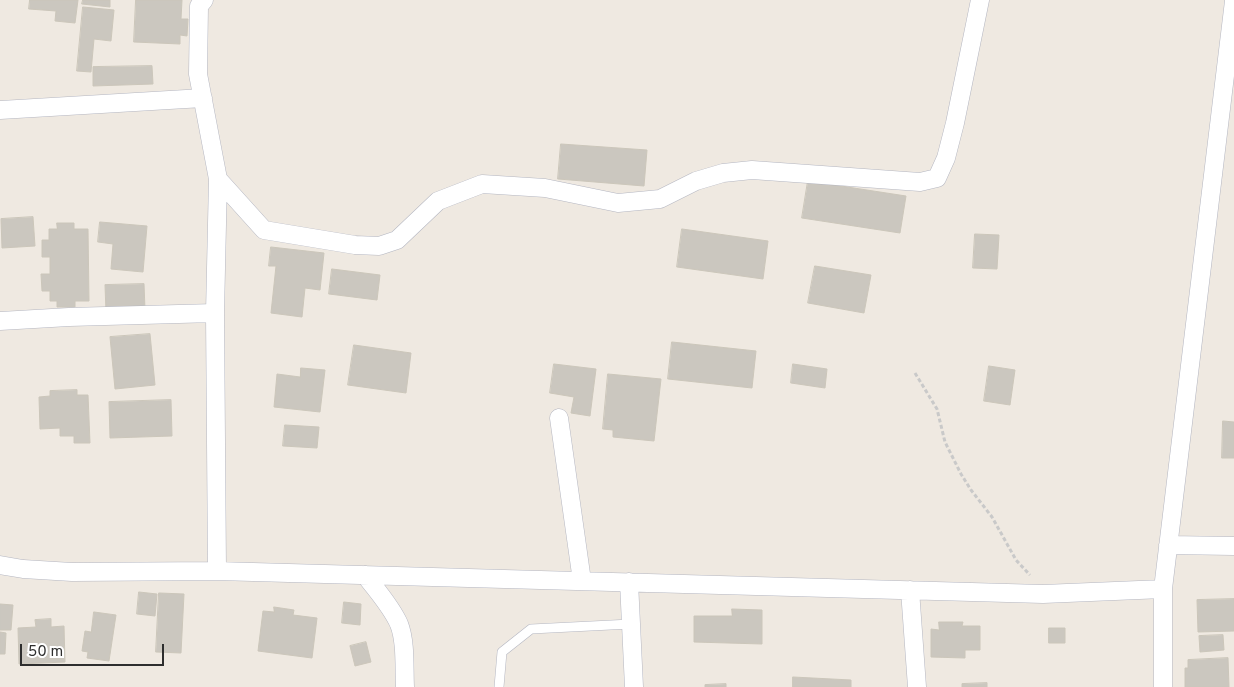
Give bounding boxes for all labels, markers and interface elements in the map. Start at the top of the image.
scale bar [22,634,166,666]
text: 50 m [28,643,63,662]

